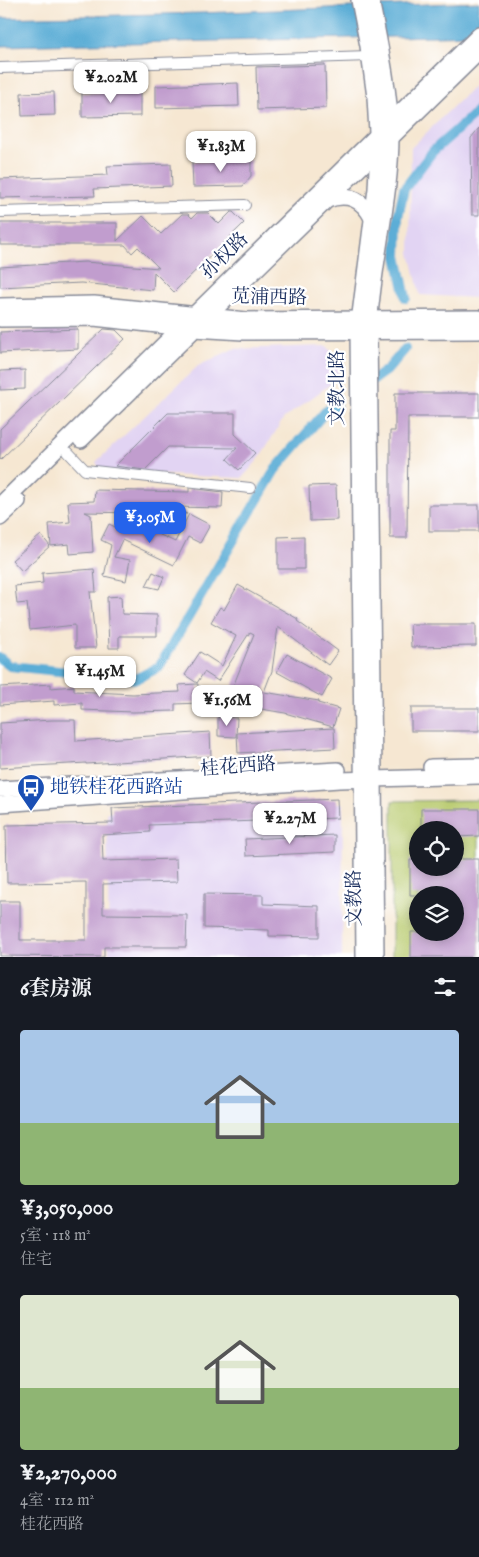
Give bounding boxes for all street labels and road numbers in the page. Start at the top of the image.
street label: 孙权路 [196,228,254,284]
street label: 苋浦西路 [231,285,307,311]
street label: 文教北路 [326,350,350,426]
street label: 桂花西路 [199,752,277,782]
street label: 文教路 [343,869,367,927]

